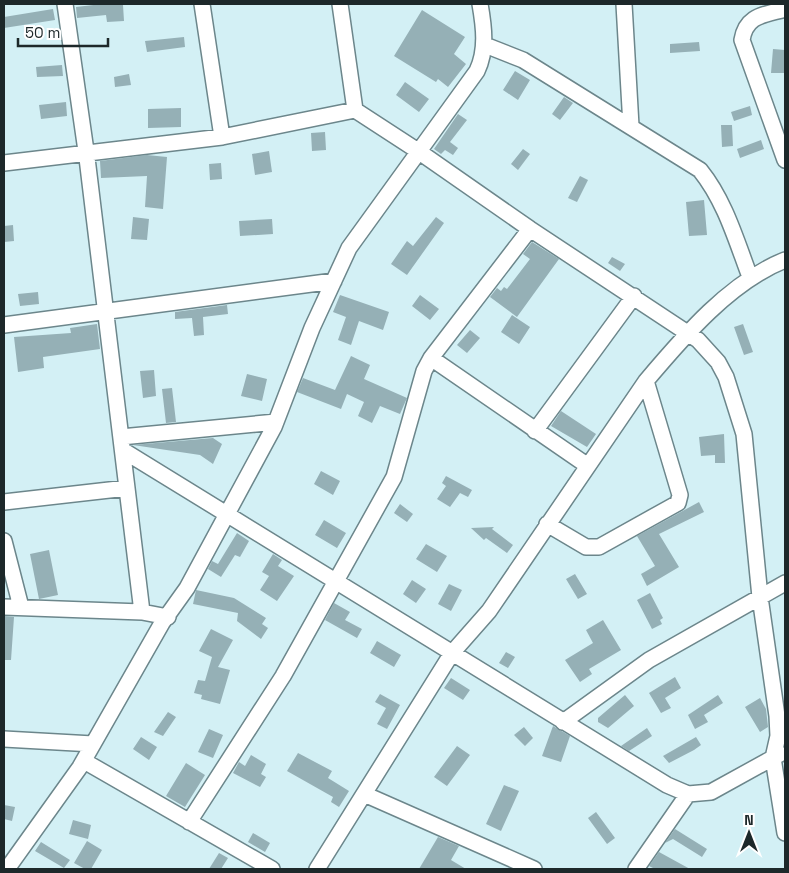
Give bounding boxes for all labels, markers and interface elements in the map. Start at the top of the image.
scale bar [18,15,108,47]
text: 50 m [25,23,60,42]
north arrow [724,808,774,858]
text: N [744,811,754,829]

